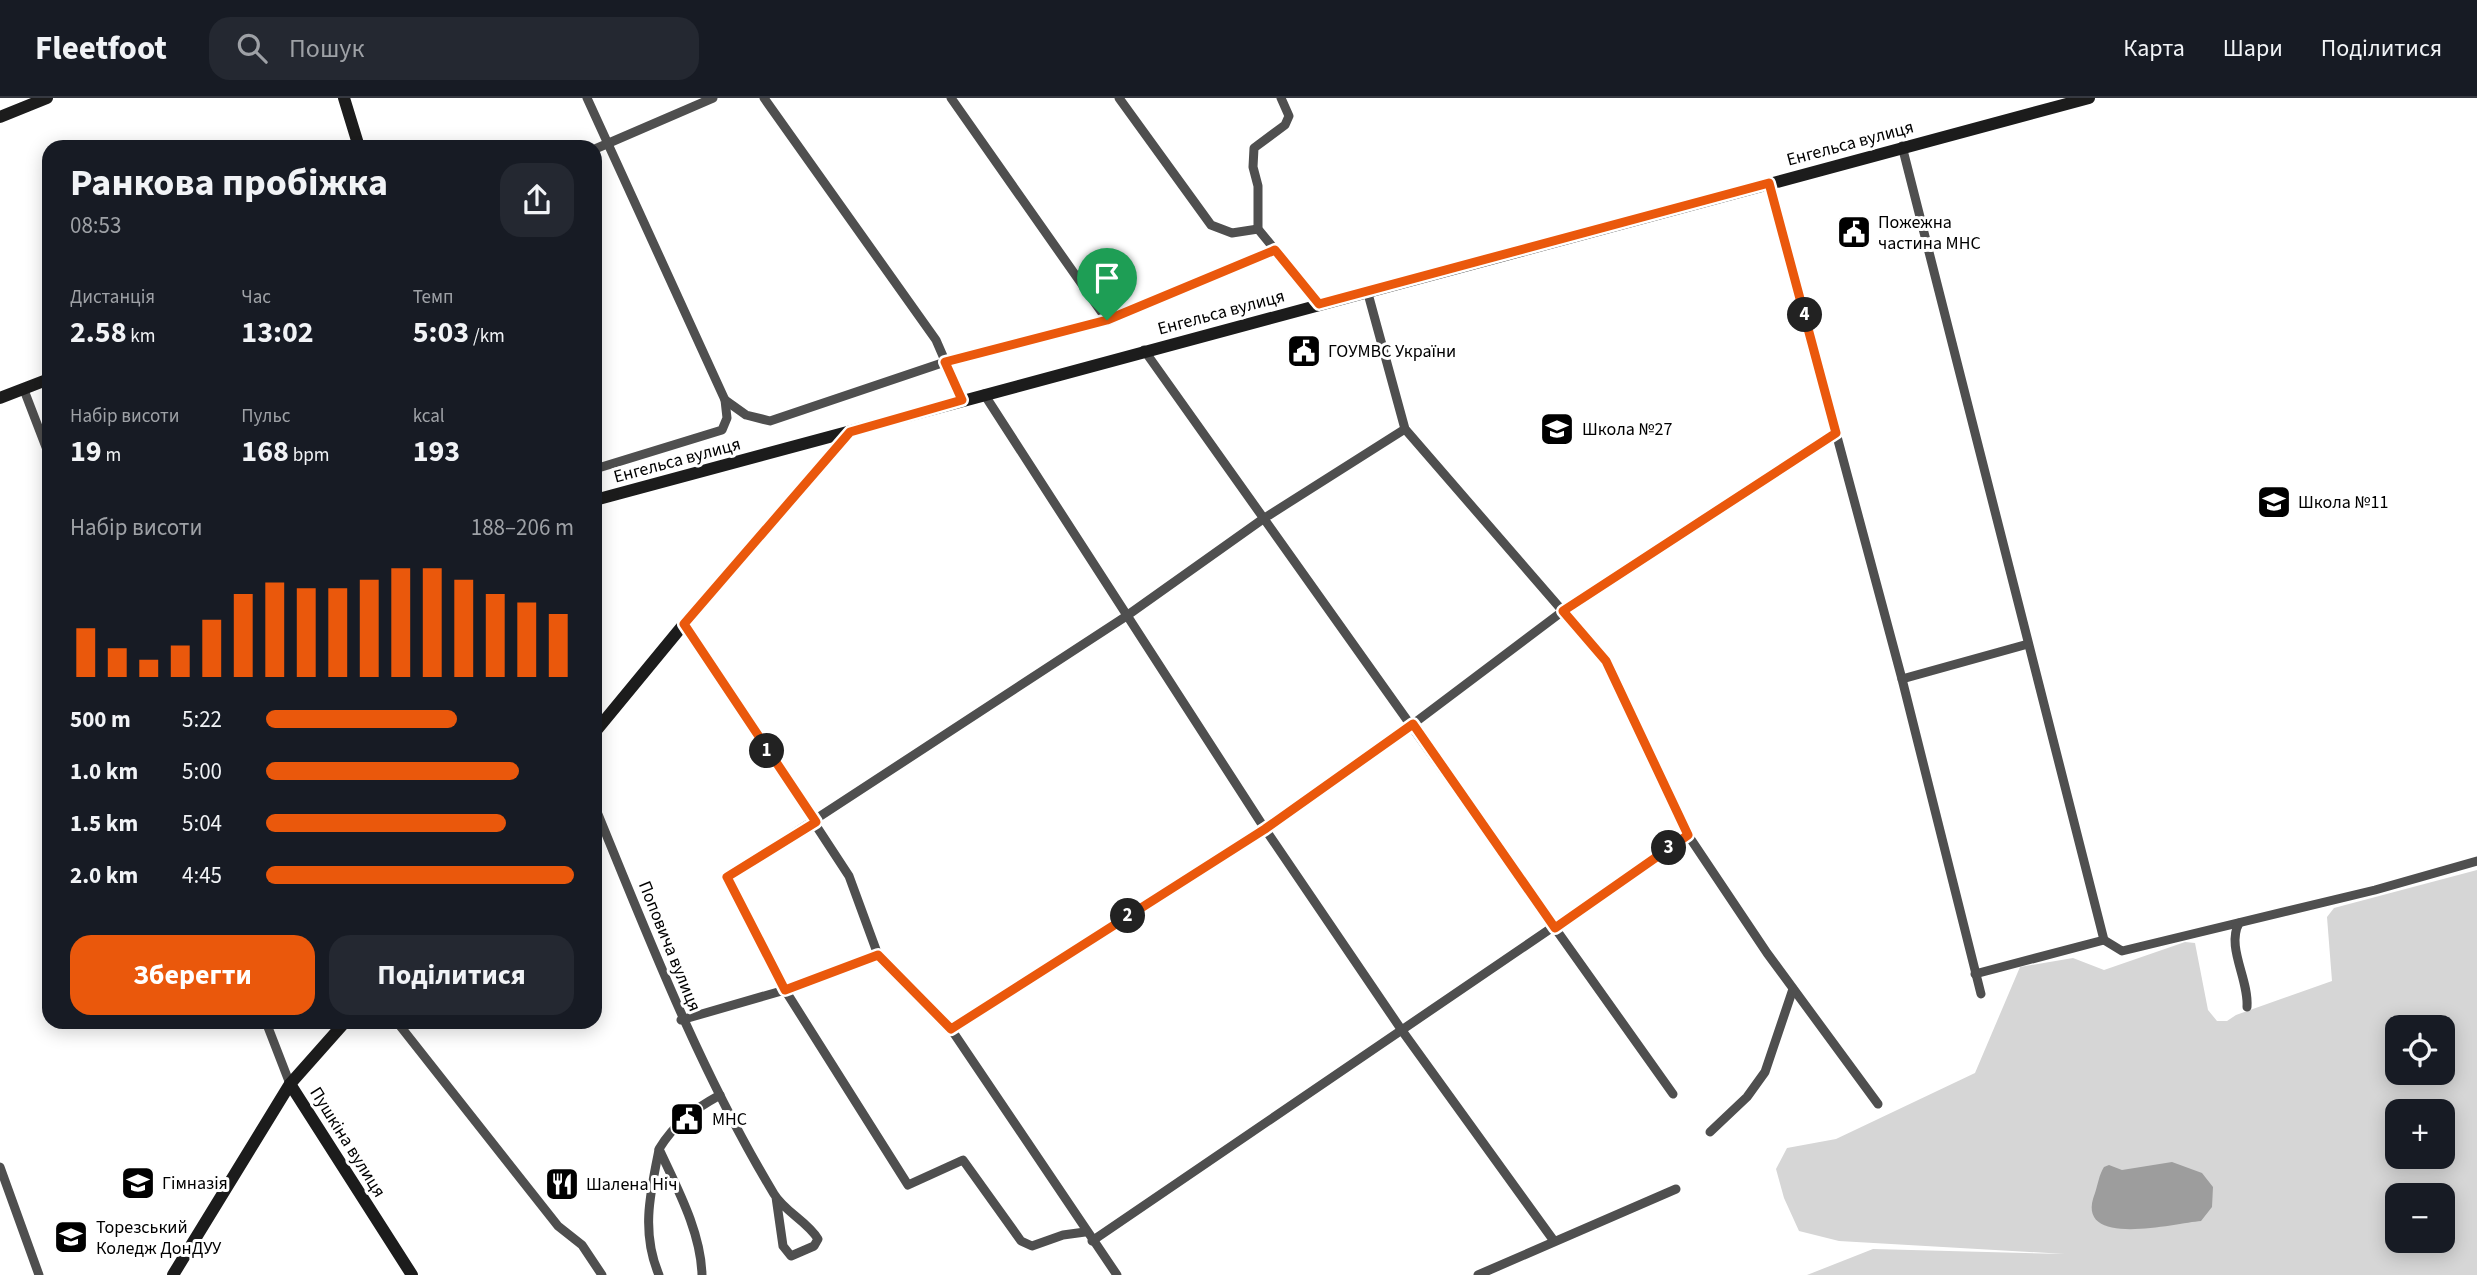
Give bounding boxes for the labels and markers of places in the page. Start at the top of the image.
place label: Пожежна частина МНС [1878,210,1981,256]
public building icon: Пожежна частина МНС [1835,213,1873,251]
pin [1077,248,1137,320]
pin: 4 [1787,298,1822,332]
public building icon: ГОУМВС України [1285,332,1323,370]
place label: ГОУМВС України [1328,339,1456,364]
school or university icon: Школа №27 [1538,410,1576,448]
place label: Школа №27 [1582,417,1672,442]
school or university icon: Школа №11 [2255,483,2293,521]
place label: Школа №11 [2298,490,2388,515]
pin: 1 [750,734,784,768]
pin: 3 [1652,830,1686,866]
pin: 2 [1110,898,1146,934]
public building icon: МНС [668,1100,706,1138]
place label: МНС [712,1107,747,1132]
school or university icon: Гімназія [119,1164,157,1202]
restaurant icon: Шалена Нiч [543,1165,581,1203]
place label: Гімназія [162,1171,228,1196]
place label: Шалена Нiч [586,1172,678,1197]
place label: Торезський Коледж ДонДУУ [96,1215,222,1261]
school or university icon: Торезський Коледж ДонДУУ [52,1218,90,1256]

